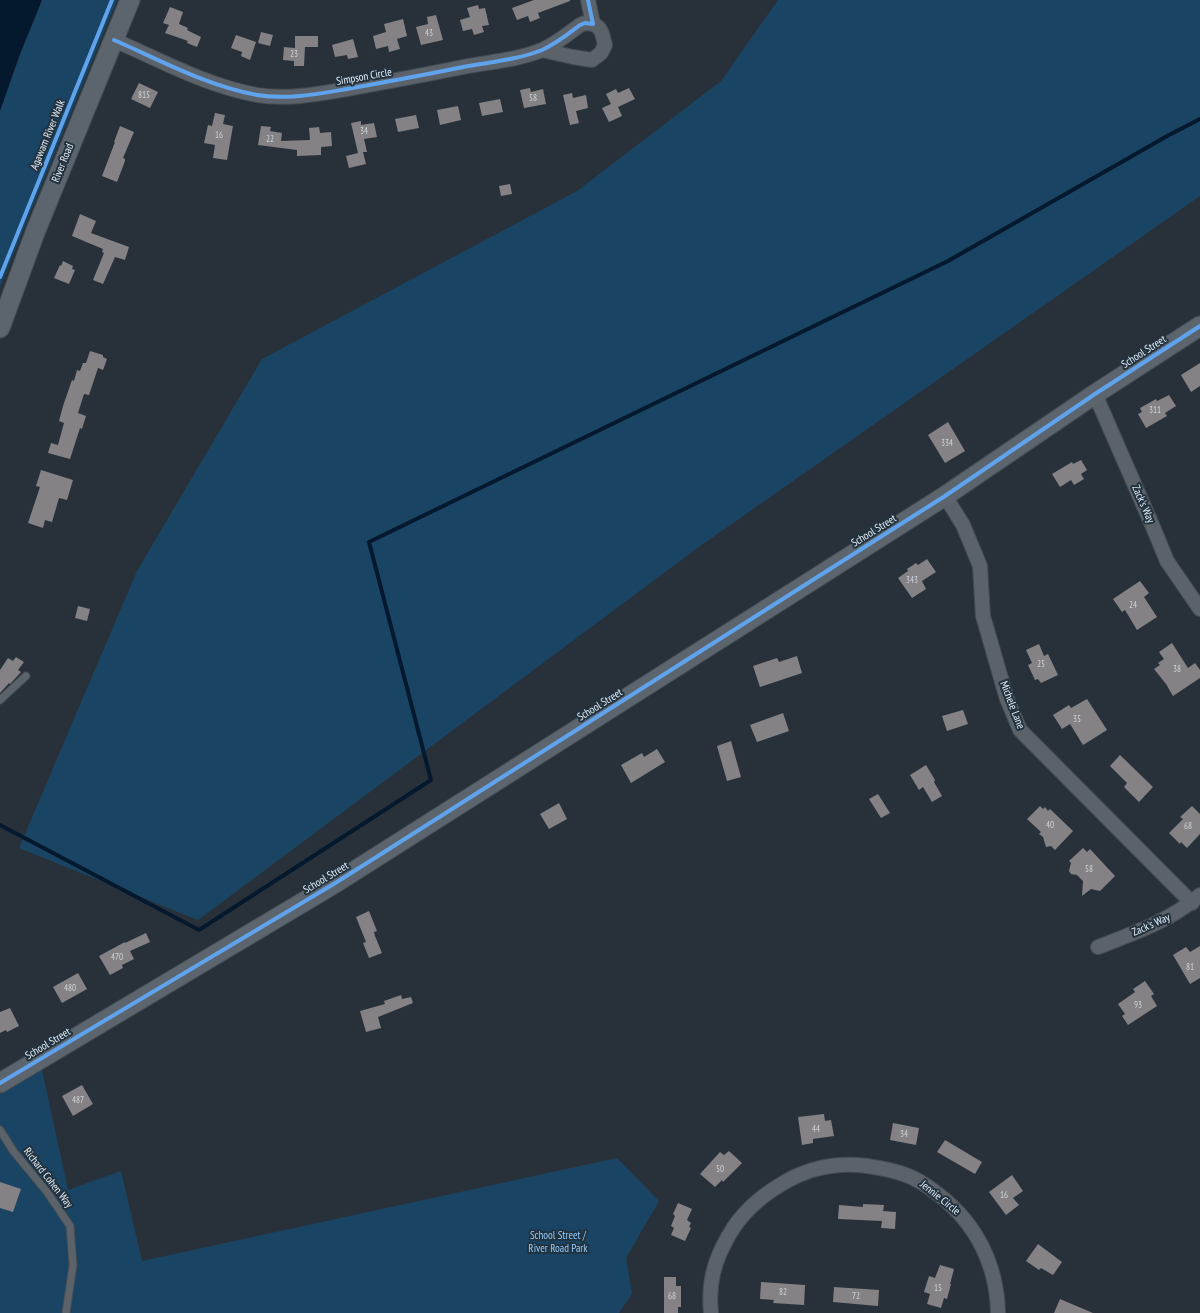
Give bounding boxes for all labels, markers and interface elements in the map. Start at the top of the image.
house number: 43 [425,28,433,38]
house number: 23 [290,49,298,59]
street label: Simpson Circle [335,66,393,88]
house number: 815 [138,90,150,100]
house number: 58 [529,93,537,103]
street label: Agawam River Walk [28,98,68,172]
house number: 34 [360,126,368,136]
house number: 16 [215,130,223,140]
house number: 22 [266,134,274,144]
street label: River Road [49,142,77,184]
street label: School Street [1119,333,1169,371]
house number: 311 [1149,405,1161,415]
house number: 334 [941,438,953,448]
street label: Zack's Way [1129,483,1157,525]
street label: School Street [849,512,899,550]
house number: 343 [906,575,918,585]
house number: 24 [1129,600,1137,610]
house number: 25 [1037,659,1045,669]
house number: 38 [1173,664,1181,674]
street label: Michele Lane [997,679,1027,731]
street label: School Street [575,686,625,724]
house number: 35 [1073,714,1081,724]
house number: 40 [1046,820,1054,830]
house number: 68 [1184,821,1192,831]
street label: School Street [301,859,351,897]
house number: 58 [1085,864,1093,874]
street label: Zack's Way [1130,911,1172,939]
house number: 470 [111,952,123,962]
house number: 81 [1186,962,1194,972]
house number: 480 [64,983,76,993]
house number: 93 [1134,1000,1142,1010]
street label: School Street [23,1025,73,1063]
house number: 487 [72,1095,84,1105]
house number: 44 [812,1124,820,1134]
house number: 34 [900,1129,908,1139]
street label: Richard Cohen Way [20,1145,76,1211]
house number: 50 [716,1164,724,1174]
street label: Jennie Circle [917,1178,963,1218]
house number: 16 [1000,1190,1008,1200]
park label: School Street / River Road Park [528,1229,588,1255]
house number: 15 [934,1283,942,1293]
house number: 82 [779,1287,787,1297]
house number: 68 [668,1291,676,1301]
house number: 72 [852,1291,860,1301]

